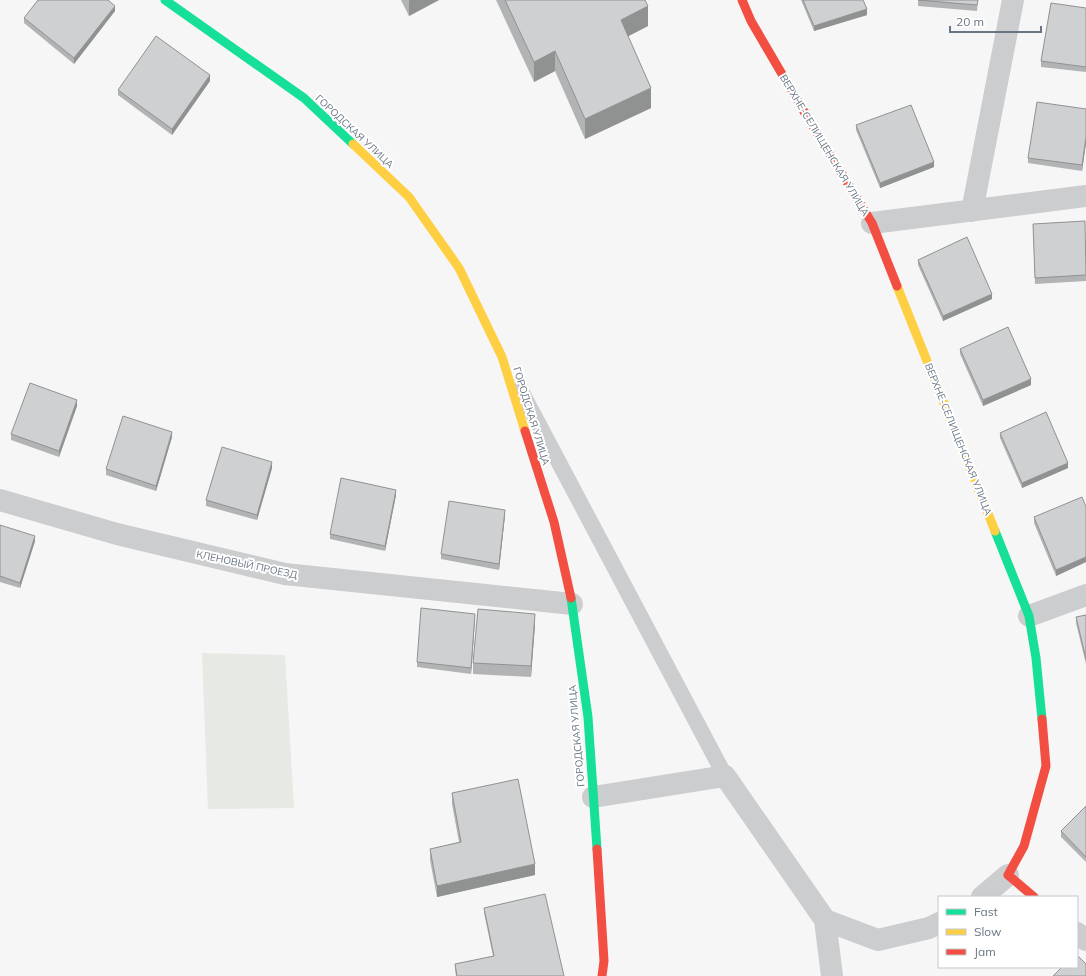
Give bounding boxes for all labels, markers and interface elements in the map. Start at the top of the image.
scale bar [950,8,1041,34]
text: 20 m [956,14,984,29]
street label: ВЕРХНЕ-СЕЛИЩЕНСКАЯ УЛИЦА [777,72,872,219]
street label: ГОРОДСКАЯ УЛИЦА [313,92,397,171]
street label: ВЕРХНЕ-СЕЛИЩЕНСКАЯ УЛИЦА [922,361,995,518]
street label: ГОРОДСКАЯ УЛИЦА [510,365,553,468]
street label: КЛЕНОВЫЙ ПРОЕЗД [195,547,299,582]
street label: ГОРОДСКАЯ УЛИЦА [566,684,587,787]
legend [938,896,1078,968]
text: Fast [974,904,998,919]
text: Slow [974,924,1002,939]
text: Jam [974,944,996,959]

